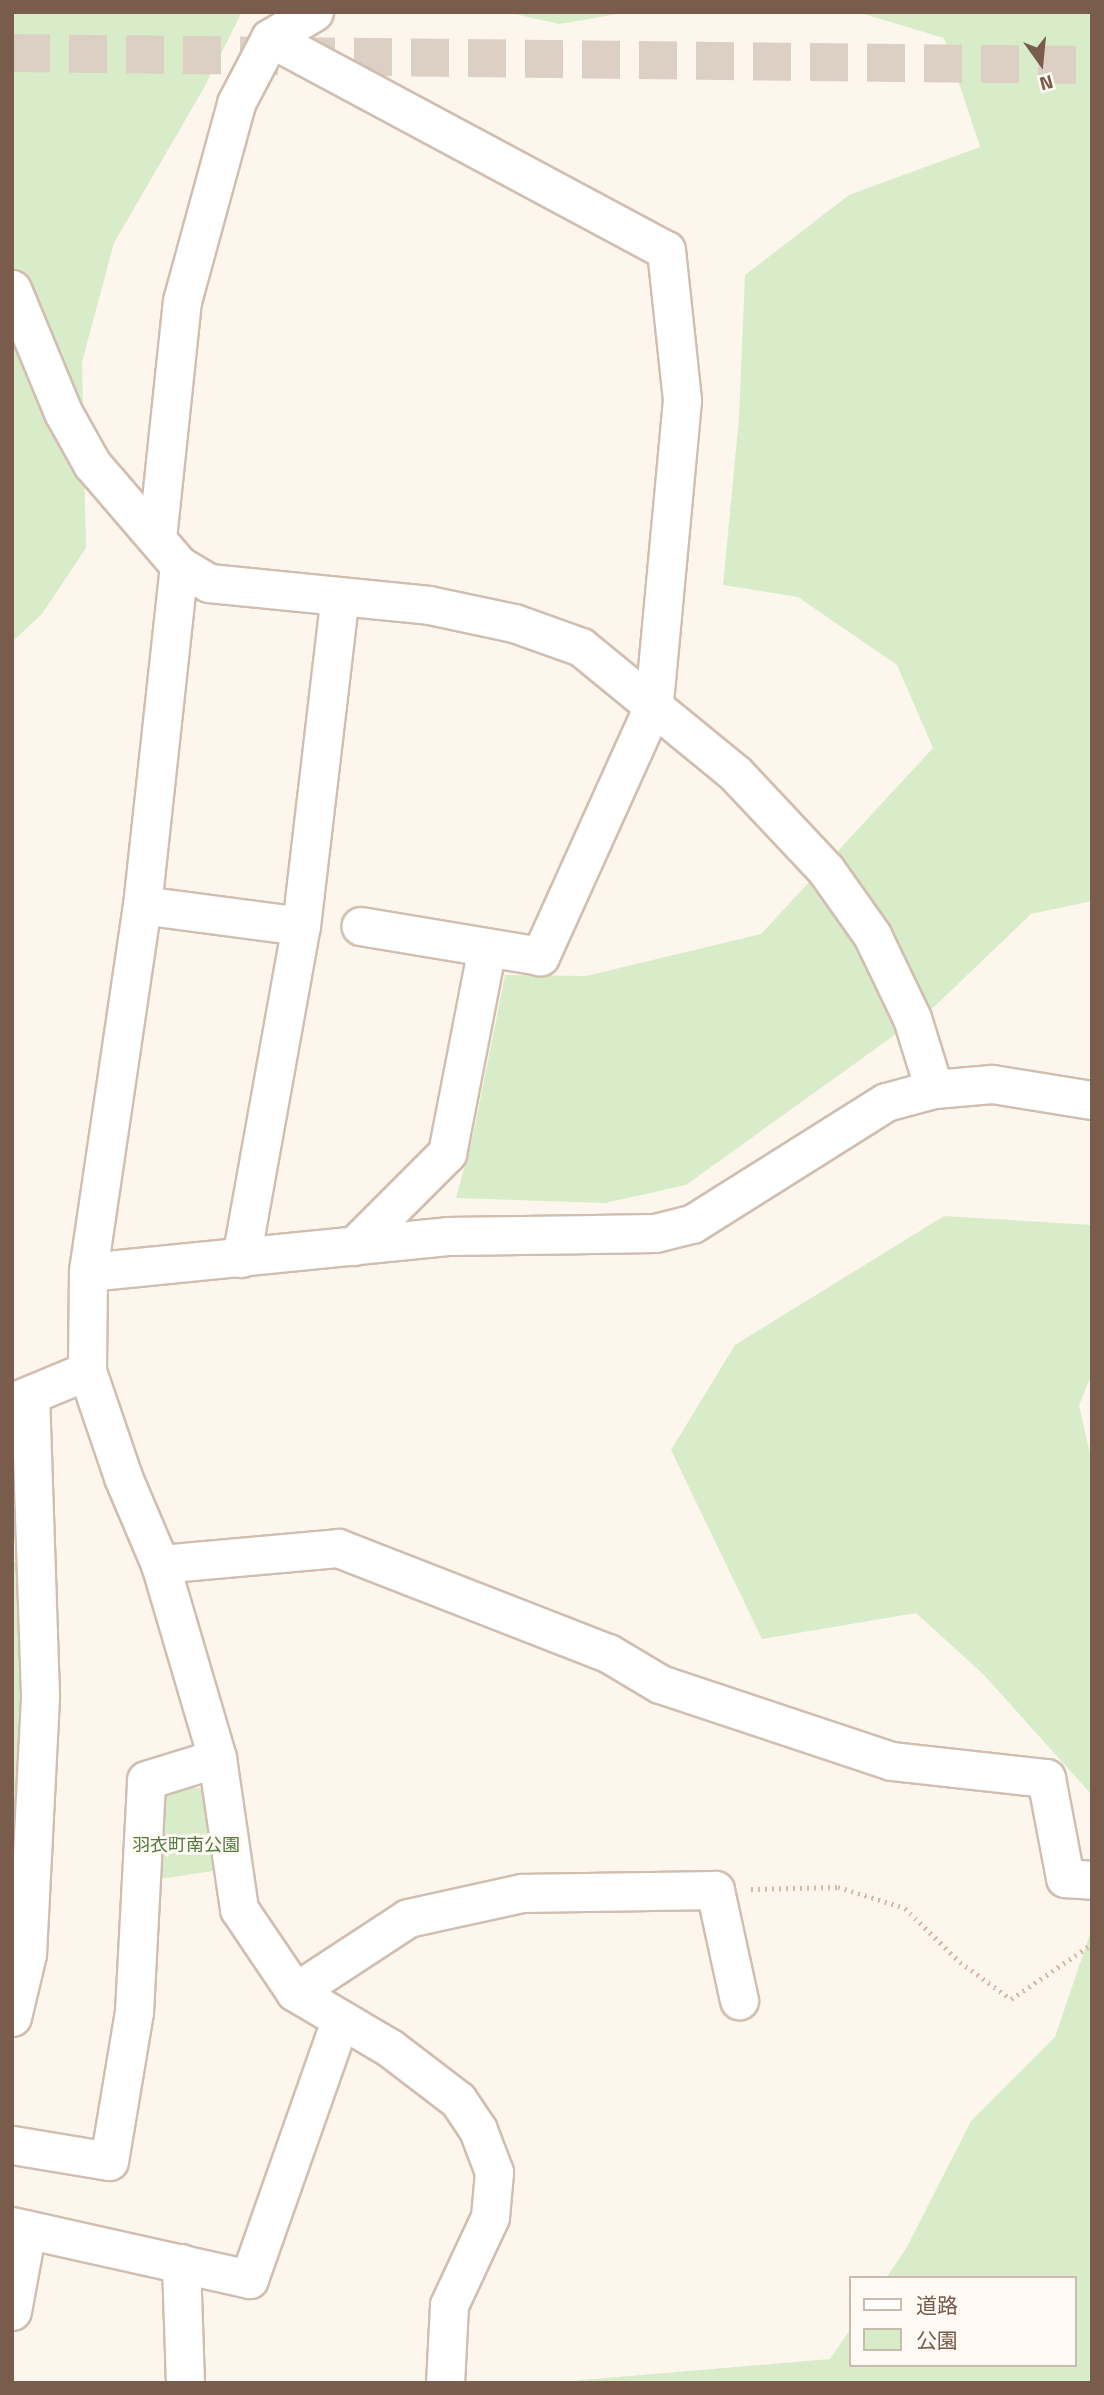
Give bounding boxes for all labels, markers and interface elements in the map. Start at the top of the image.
north arrow [1006,28,1076,98]
text: N [1036,68,1057,99]
park label: 羽衣町南公園 [132,1834,240,1856]
legend [848,2276,1076,2367]
text: 道路 [916,2289,958,2321]
text: 公園 [916,2324,958,2356]

